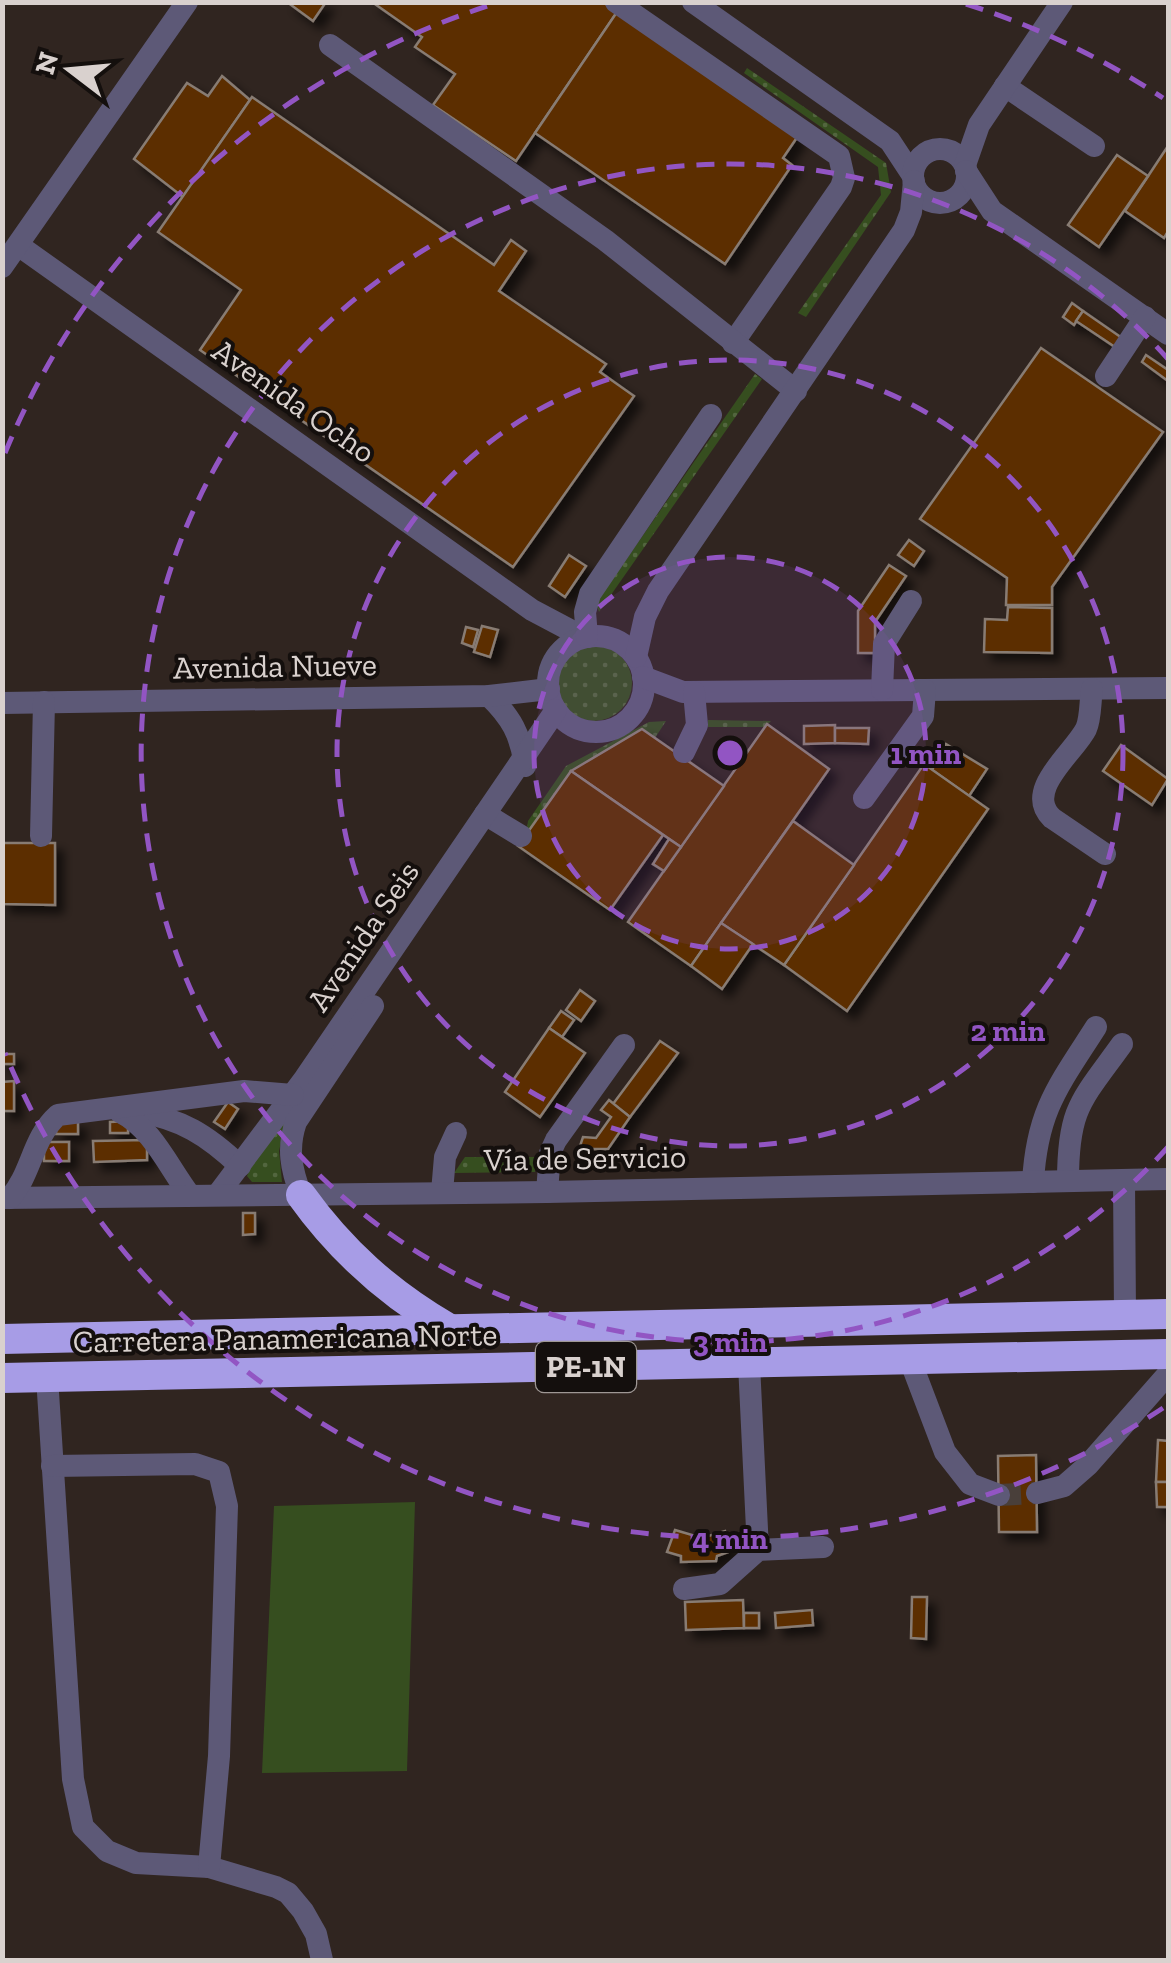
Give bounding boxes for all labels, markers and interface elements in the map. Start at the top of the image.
north arrow [20,20,120,120]
text: N [28,48,65,78]
street label: Avenida Ocho [205,331,383,471]
street label: Avenida Nueve [173,645,377,687]
centre of rings [712,735,748,771]
text: 1 min [891,736,962,772]
street label: Avenida Seis [299,854,427,1018]
text: 2 min [971,1013,1046,1049]
street label: Vía de Servicio [482,1137,687,1179]
street label: Carretera Panamericana Norte [72,1315,498,1361]
text: 3 min [693,1324,768,1360]
road number: PE-1N [536,1342,636,1392]
text: 4 min [692,1521,768,1557]

